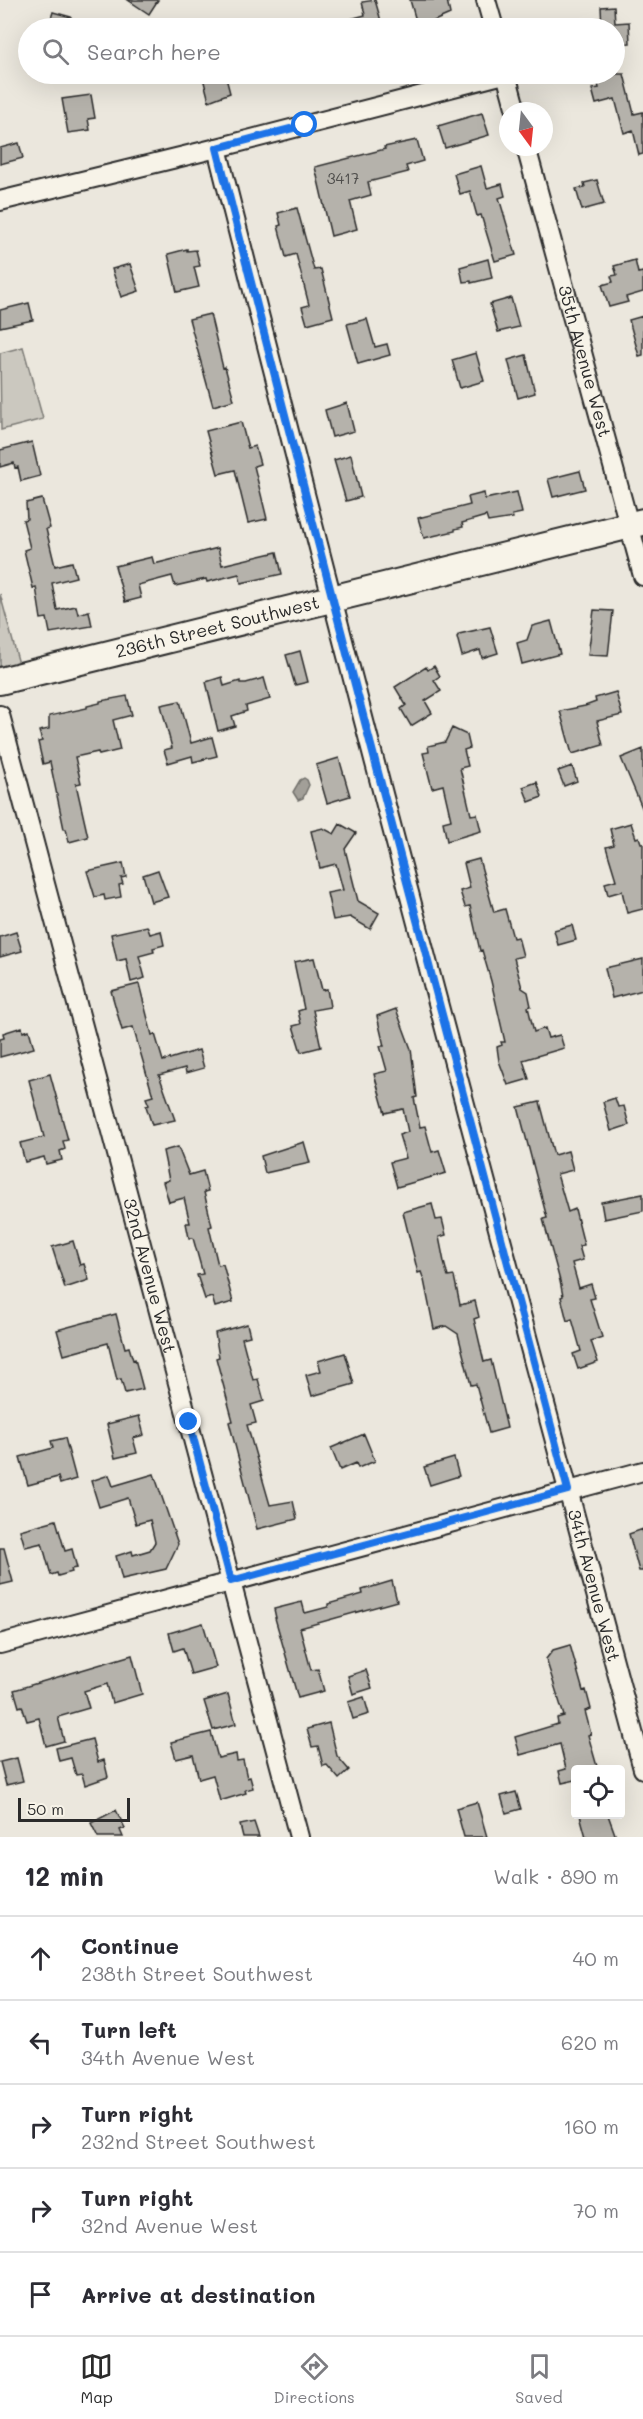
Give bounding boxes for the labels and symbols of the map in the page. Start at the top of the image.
north arrow [499,102,553,156]
route start [291,111,317,137]
house number: 3417 [327,168,359,188]
street label: 35th Avenue West [553,282,618,440]
street label: 236th Street Southwest [113,590,322,663]
street label: 32nd Avenue West [118,1195,182,1355]
route end [175,1408,201,1434]
street label: 34th Avenue West [563,1506,627,1664]
scale bar [18,1795,130,1822]

